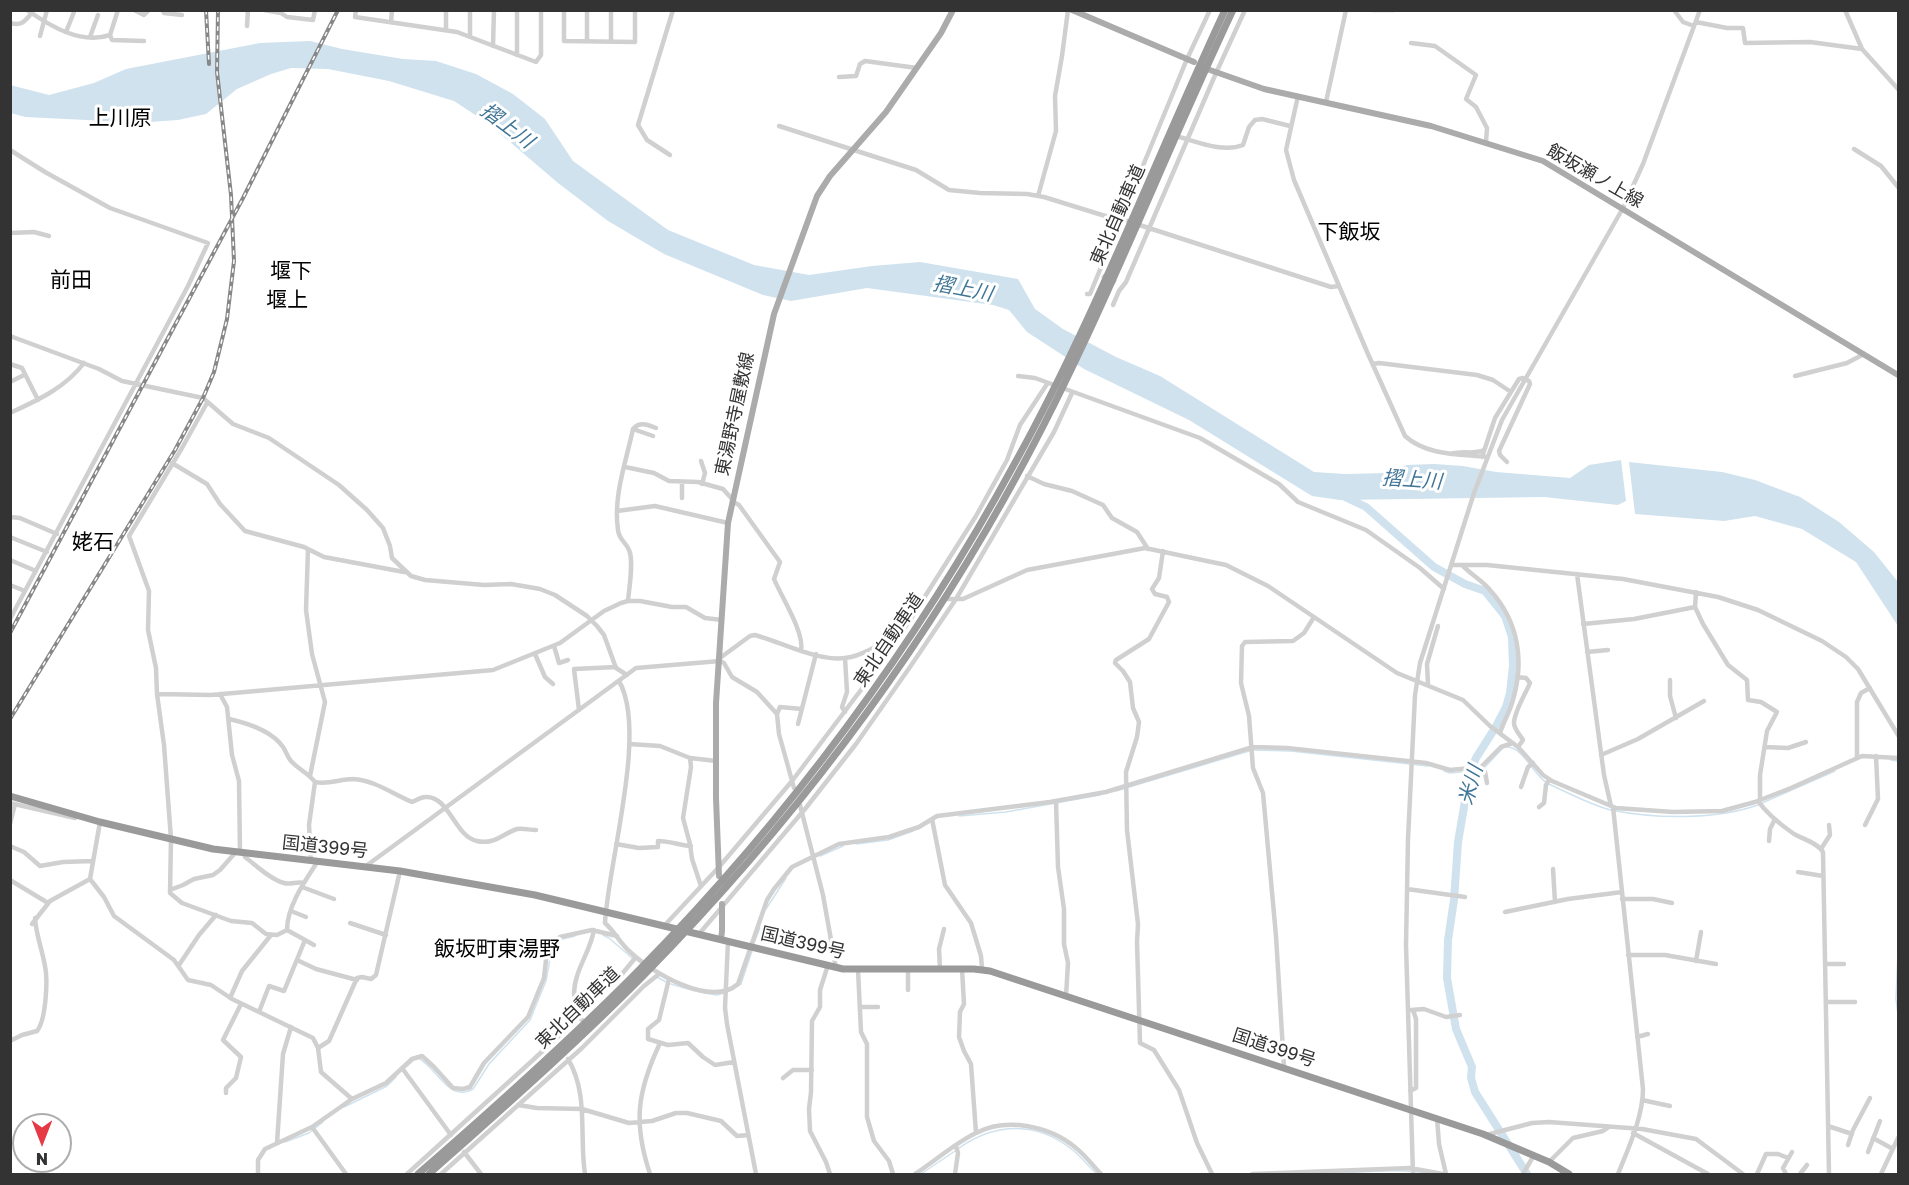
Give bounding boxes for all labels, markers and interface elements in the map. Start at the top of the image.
water label: 摺上川 [476,98,538,154]
district label: 上川原 [89,105,151,131]
street label: 飯坂瀬ノ上線 [1543,140,1647,212]
street label: 東北自動車道 [1086,161,1150,269]
district label: 下飯坂 [1318,219,1380,245]
district label: 堰下 [270,258,312,284]
district label: 前田 [50,267,92,293]
water label: 摺上川 [931,271,995,307]
district label: 堰上 [266,287,308,313]
street label: 東湯野寺屋敷線 [711,350,759,478]
water label: 摺上川 [1381,466,1443,494]
district label: 姥石 [72,529,114,555]
street label: 東北自動車道 [850,589,928,691]
water label: 米川 [1454,762,1488,808]
street label: 国道399号 [281,832,369,862]
street label: 国道399号 [759,923,847,963]
district label: 飯坂町東湯野 [434,936,560,962]
street label: 東北自動車道 [532,963,624,1053]
street label: 国道399号 [1230,1024,1318,1072]
north arrow [12,1113,72,1173]
text: N [36,1149,48,1169]

